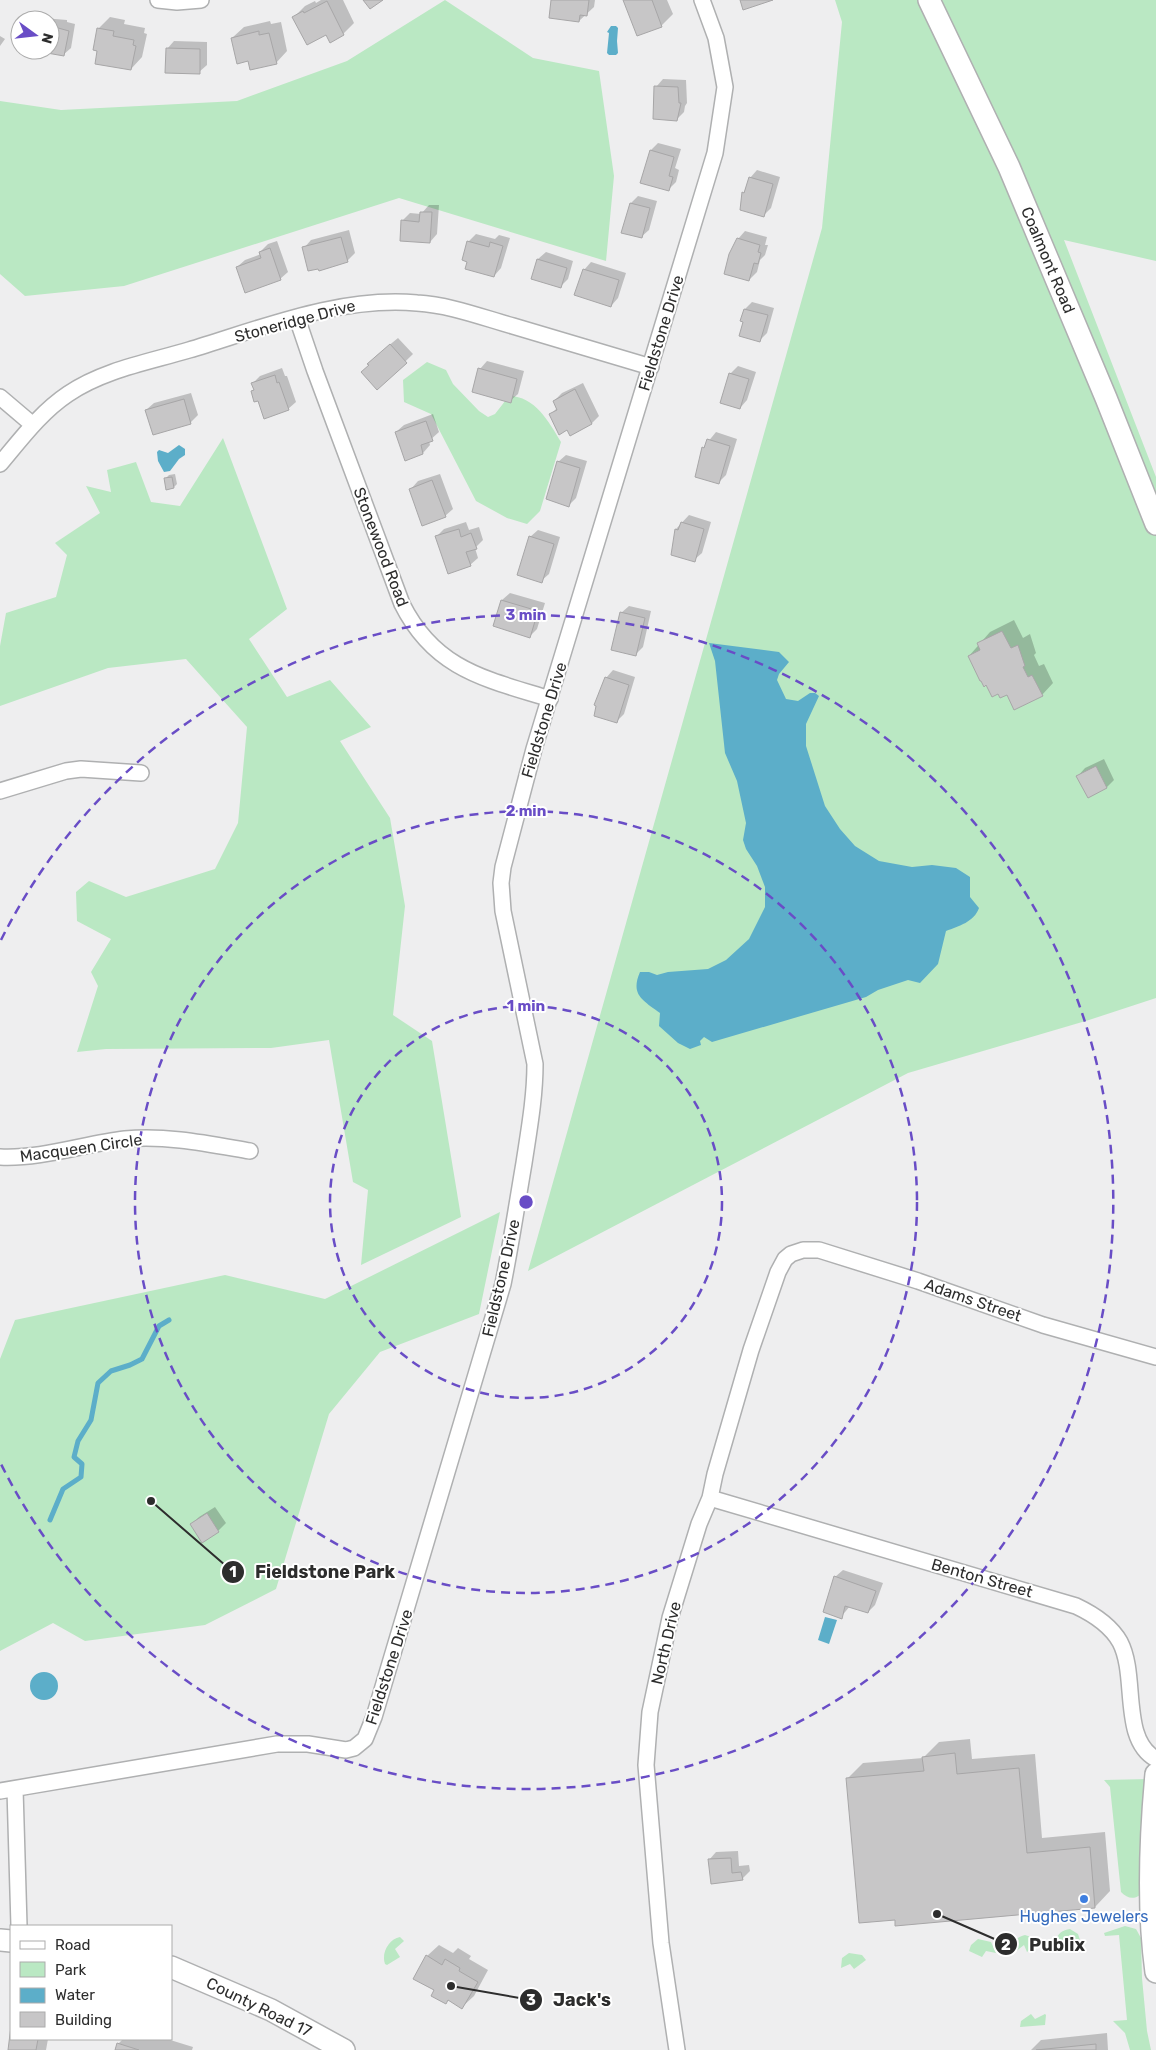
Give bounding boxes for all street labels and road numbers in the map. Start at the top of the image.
street label: Coalmont Road [1017,204,1079,316]
street label: Fieldstone Drive [634,273,688,393]
street label: Stoneridge Drive [232,296,358,346]
street label: Stonewood Road [350,485,412,609]
street label: Fieldstone Drive [517,660,571,780]
street label: Macqueen Circle [19,1130,143,1166]
street label: Fieldstone Drive [478,1217,524,1339]
street label: Adams Street [922,1274,1024,1326]
street label: Benton Street [929,1554,1035,1602]
street label: North Drive [647,1600,685,1686]
street label: Fieldstone Drive [361,1607,417,1727]
street label: County Road 17 [203,1973,315,2041]

